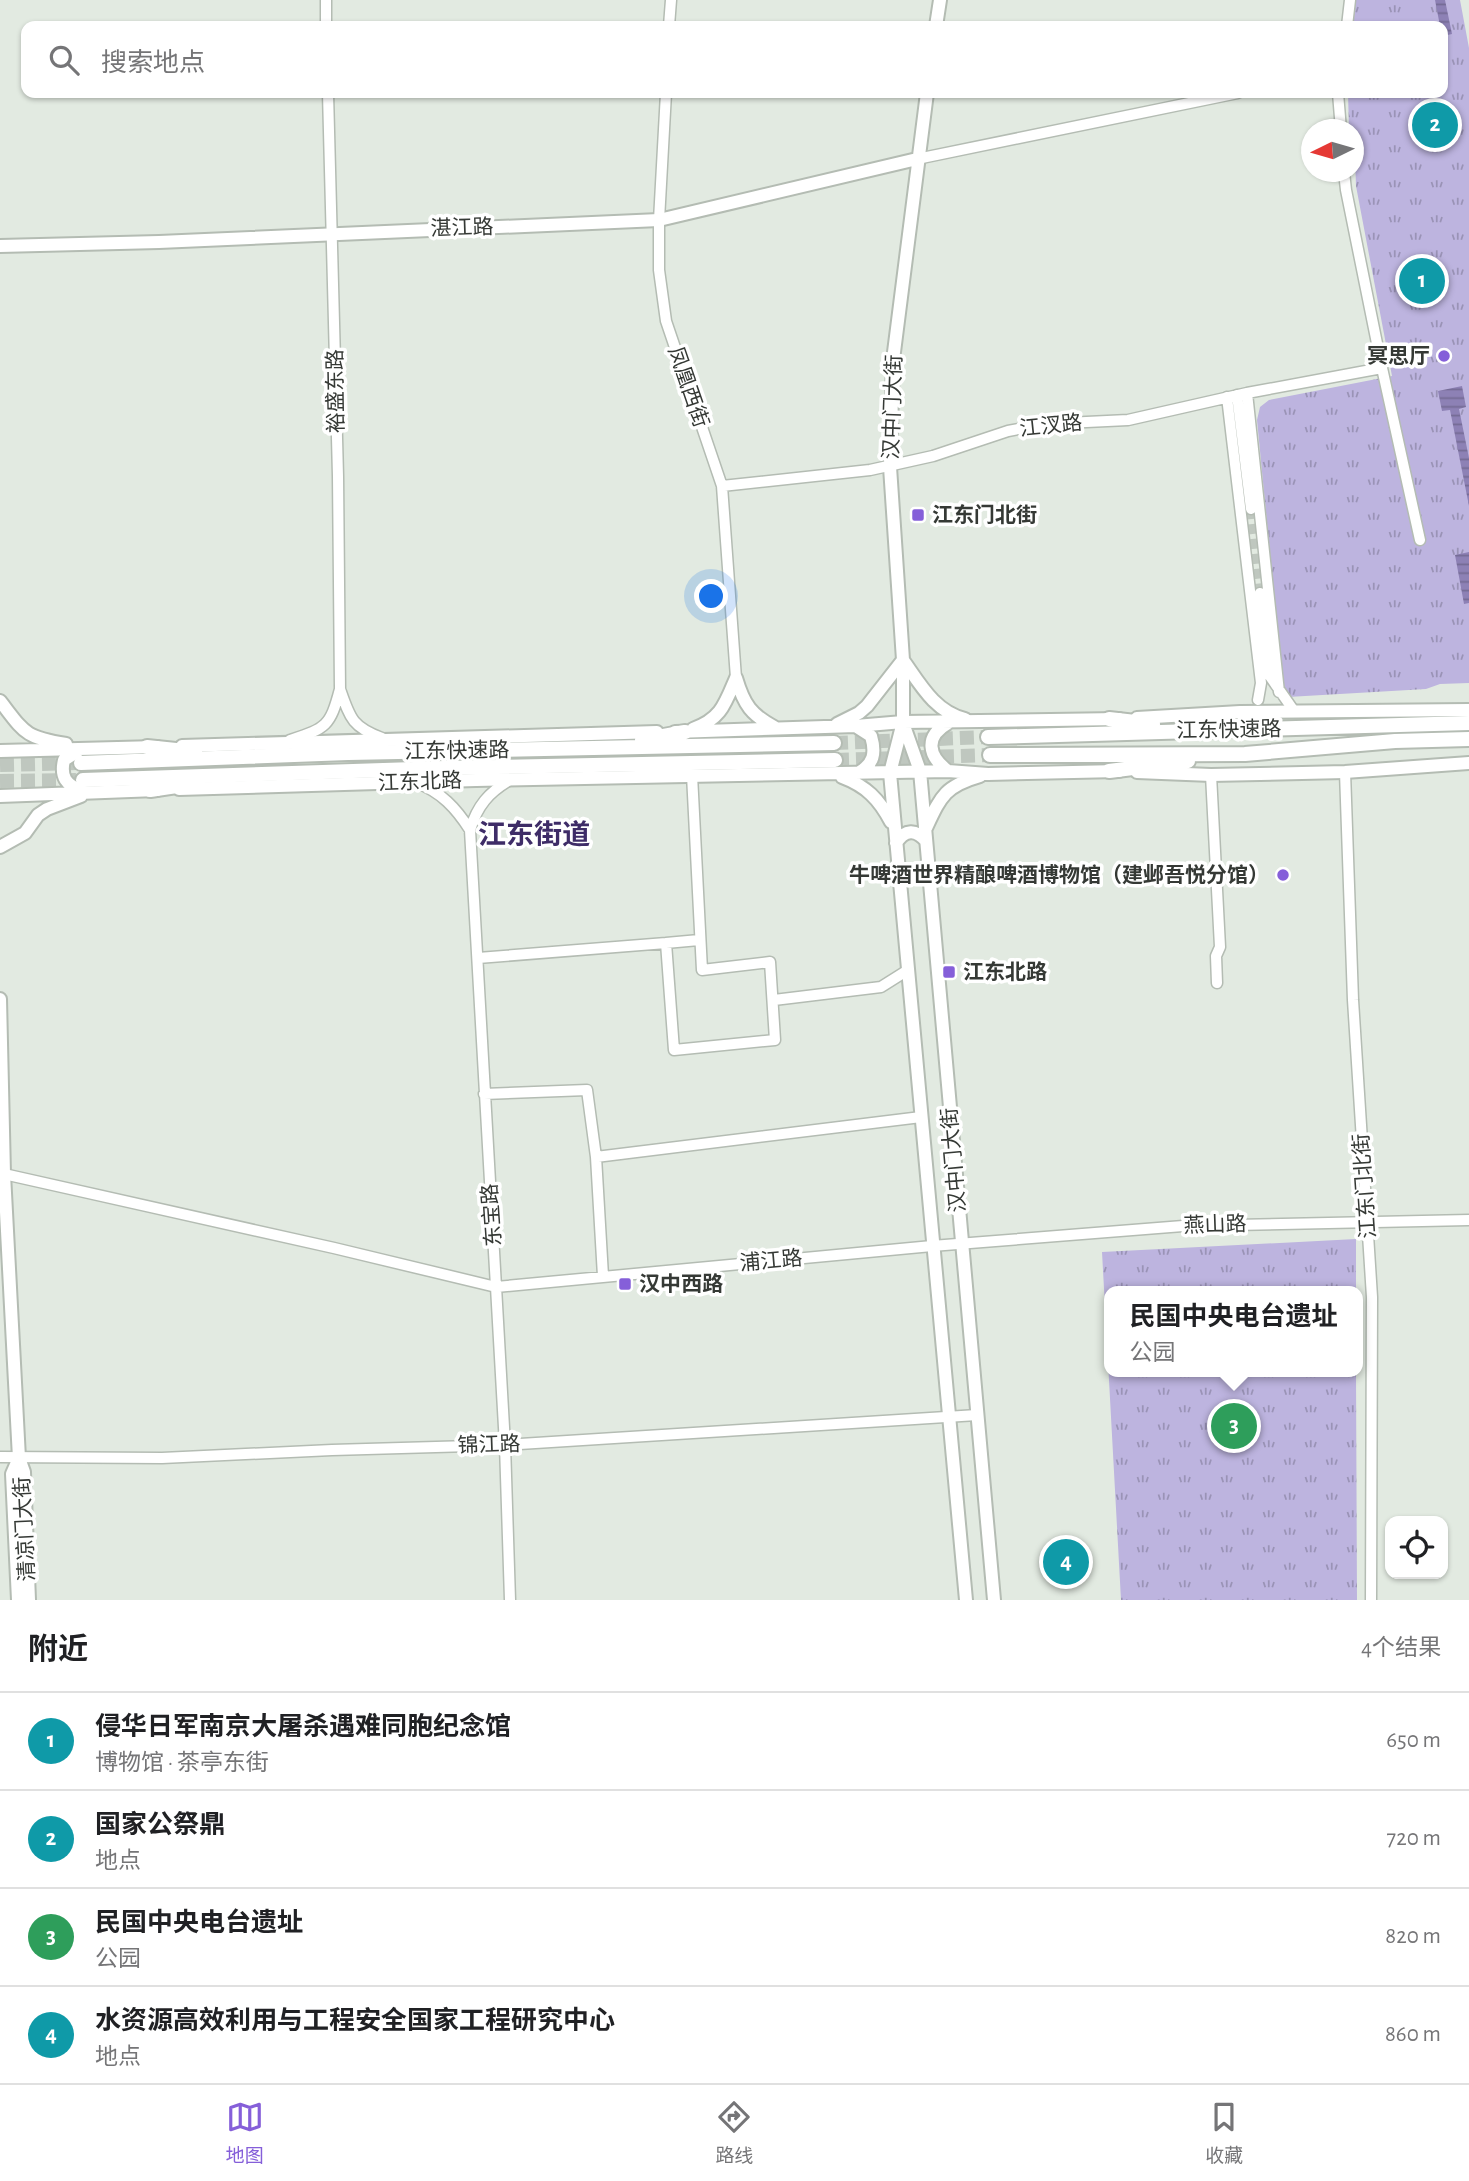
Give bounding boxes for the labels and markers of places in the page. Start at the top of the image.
pin: 2 [1412,99,1458,151]
pin: 1 [1399,255,1445,307]
place label: 冥思厅 [1367,346,1430,367]
marker: 冥思厅 [1436,348,1452,364]
place label: 江东门北街 [932,503,1037,526]
marker: 江东门北街 [910,507,926,523]
place label: 牛啤酒世界精酿啤酒博物馆（建邺吾悦分馆） [849,863,1269,886]
marker: 牛啤酒世界精酿啤酒博物馆（建邺吾悦分馆） [1275,867,1291,883]
place label: 江东北路 [963,960,1047,983]
marker: 江东北路 [941,964,957,980]
place label: 汉中西路 [639,1273,723,1295]
marker: 汉中西路 [617,1276,633,1292]
pin: 3 [1211,1400,1257,1452]
pin: 4 [1043,1536,1089,1588]

